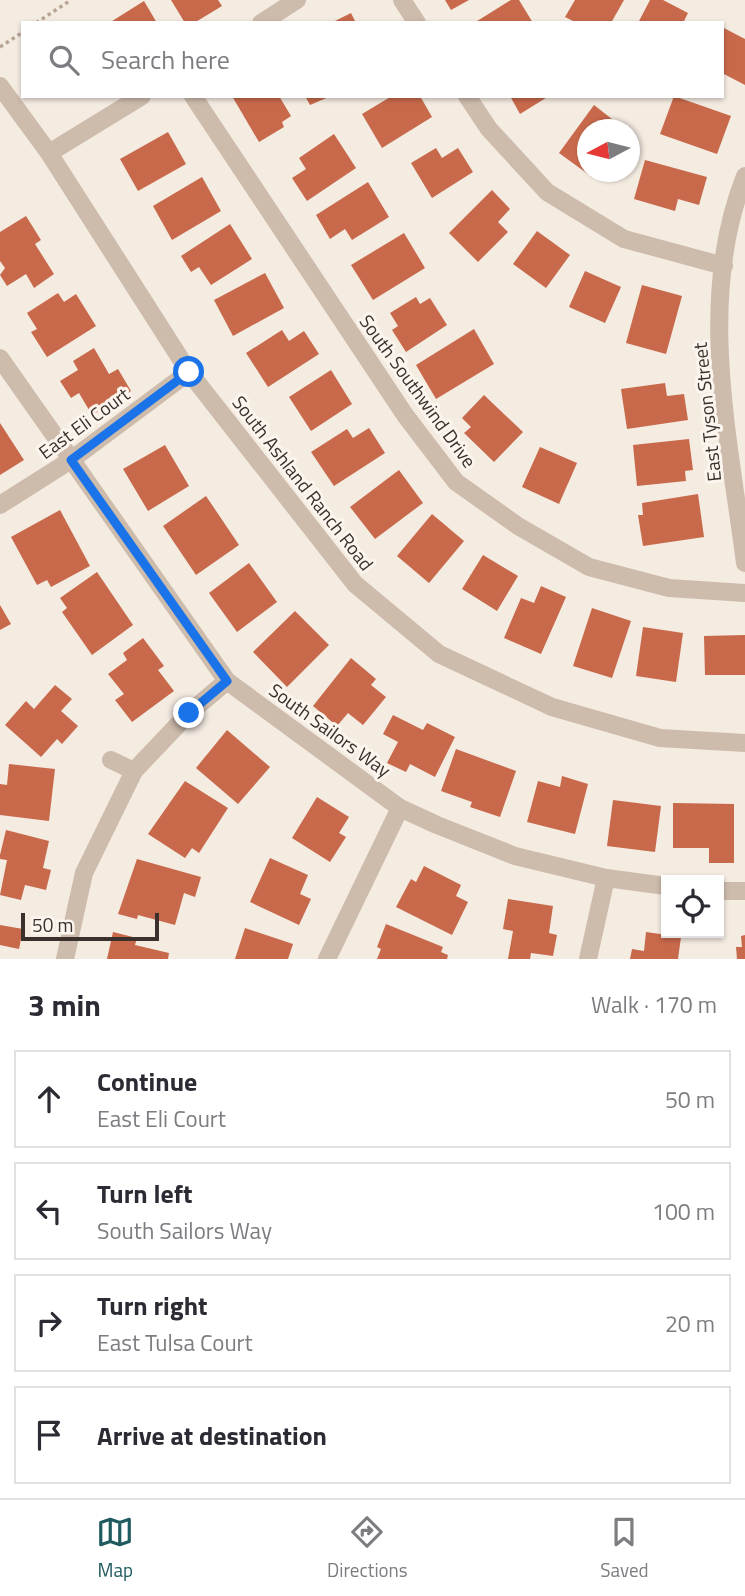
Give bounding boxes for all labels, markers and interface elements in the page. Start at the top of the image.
search box [21,21,724,98]
text: Search here [101,40,230,79]
icon: search [45,41,83,79]
north arrow [577,119,640,182]
street label: South Southwind Drive [353,308,484,473]
street label: East Tyson Street [685,341,728,483]
route start [173,356,204,387]
street label: East Eli Court [32,379,136,466]
street label: South Ashland Ranch Road [226,389,381,576]
street label: South Sailors Way [263,675,397,784]
route end [173,697,204,728]
map controls [661,875,724,938]
button: locate [661,875,724,938]
scale bar [21,910,159,942]
text: 50 m [32,910,73,939]
text: 3 min [28,982,101,1028]
text: Walk · 170 m [591,987,717,1022]
text: Continue [97,1062,197,1101]
icon: ahead [30,1080,68,1118]
text: 50 m [665,1082,715,1117]
text: East Eli Court [97,1101,226,1136]
text: Turn left [97,1174,192,1213]
icon: left [30,1192,68,1230]
text: 100 m [652,1194,715,1229]
text: South Sailors Way [97,1213,272,1248]
text: Turn right [97,1286,208,1325]
icon: right [30,1304,68,1342]
text: 20 m [665,1306,715,1341]
text: East Tulsa Court [97,1325,253,1360]
icon: arrive [30,1416,68,1454]
text: Arrive at destination [97,1416,327,1455]
tab: Map [96,1513,134,1584]
tab: Directions [327,1513,408,1584]
tab: Saved [600,1513,649,1584]

